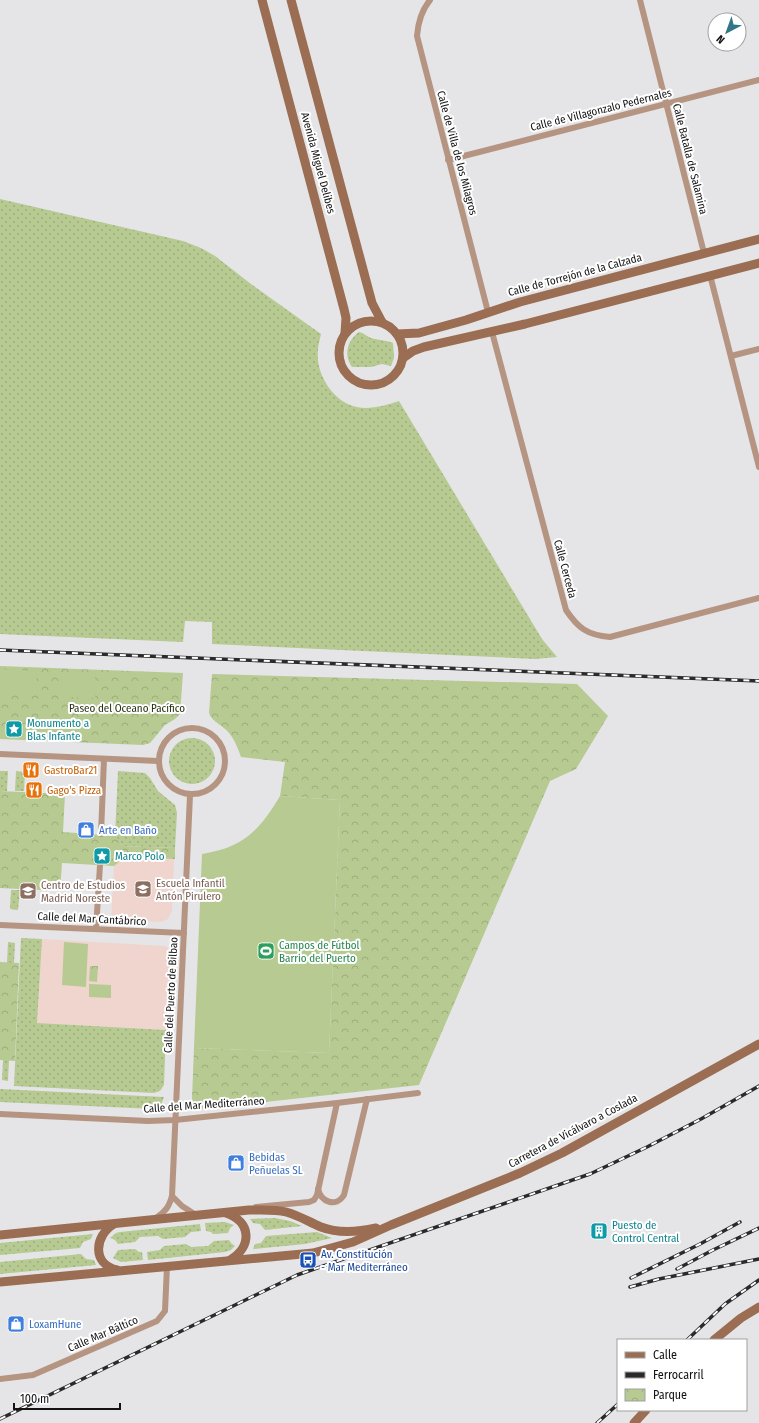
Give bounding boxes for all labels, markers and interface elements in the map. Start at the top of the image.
north arrow [707,12,747,52]
text: N [714,32,728,46]
street label: Calle de Villagonzalo Pedernales [529,86,673,134]
street label: Calle de Villa de los Milagros [434,89,480,217]
street label: Calle Batalla de Salamina [670,102,710,216]
street label: Avenida Miguel Delibes [298,111,338,215]
street label: Calle de Torrejón de la Calzada [507,251,643,299]
street label: Calle Cerceda [551,538,579,600]
park label: Paseo del Oceano Pacífico [69,702,185,715]
place label: Monumento a Blas Infante [27,717,89,743]
place icon: Monumento a Blas Infante [4,719,24,739]
restaurant icon: GastroBar21 [21,760,41,780]
place label: GastroBar21 [44,764,97,777]
restaurant icon: Gago's Pizza [24,780,44,800]
place label: Gago's Pizza [47,784,101,797]
shop icon: Arte en Baño [76,820,96,840]
place label: Arte en Baño [99,824,157,837]
place icon: Marco Polo [92,846,112,866]
place label: Marco Polo [115,850,165,863]
place label: Escuela Infantil Antón Pirulero [156,877,225,903]
place label: Centro de Estudios Madrid Noreste [41,879,126,905]
school or university icon: Escuela Infantil Antón Pirulero [133,879,153,899]
school or university icon: Centro de Estudios Madrid Noreste [18,881,38,901]
street label: Calle del Mar Cantábrico [37,910,147,928]
street label: Calle del Puerto de Bilbao [161,936,181,1053]
place label: Campos de Fútbol Barrio del Puerto [279,939,360,965]
sports icon: Campos de Fútbol Barrio del Puerto [256,941,276,961]
street label: Carretera de Vicálvaro a Coslada [506,1091,640,1171]
street label: Calle del Mar Mediterráneo [143,1094,265,1116]
place label: Bebidas Peñuelas SL [249,1151,303,1177]
shop icon: Bebidas Peñuelas SL [226,1153,246,1173]
place label: Puesto de Control Central [612,1219,679,1245]
building icon: Puesto de Control Central [589,1221,609,1241]
place label: Av. Constitución - Mar Mediterráneo [321,1248,408,1274]
bus stop icon: Av. Constitución - Mar Mediterráneo [298,1250,318,1270]
street label: Calle Mar Báltico [66,1313,140,1355]
shop icon: LoxamHune [6,1314,26,1334]
place label: LoxamHune [29,1318,81,1331]
legend [617,1339,747,1411]
text: Calle [653,1348,677,1362]
text: Ferrocarril [653,1368,704,1382]
scale bar [14,1385,120,1411]
text: Parque [653,1388,687,1402]
text: 100 m [20,1392,49,1406]

